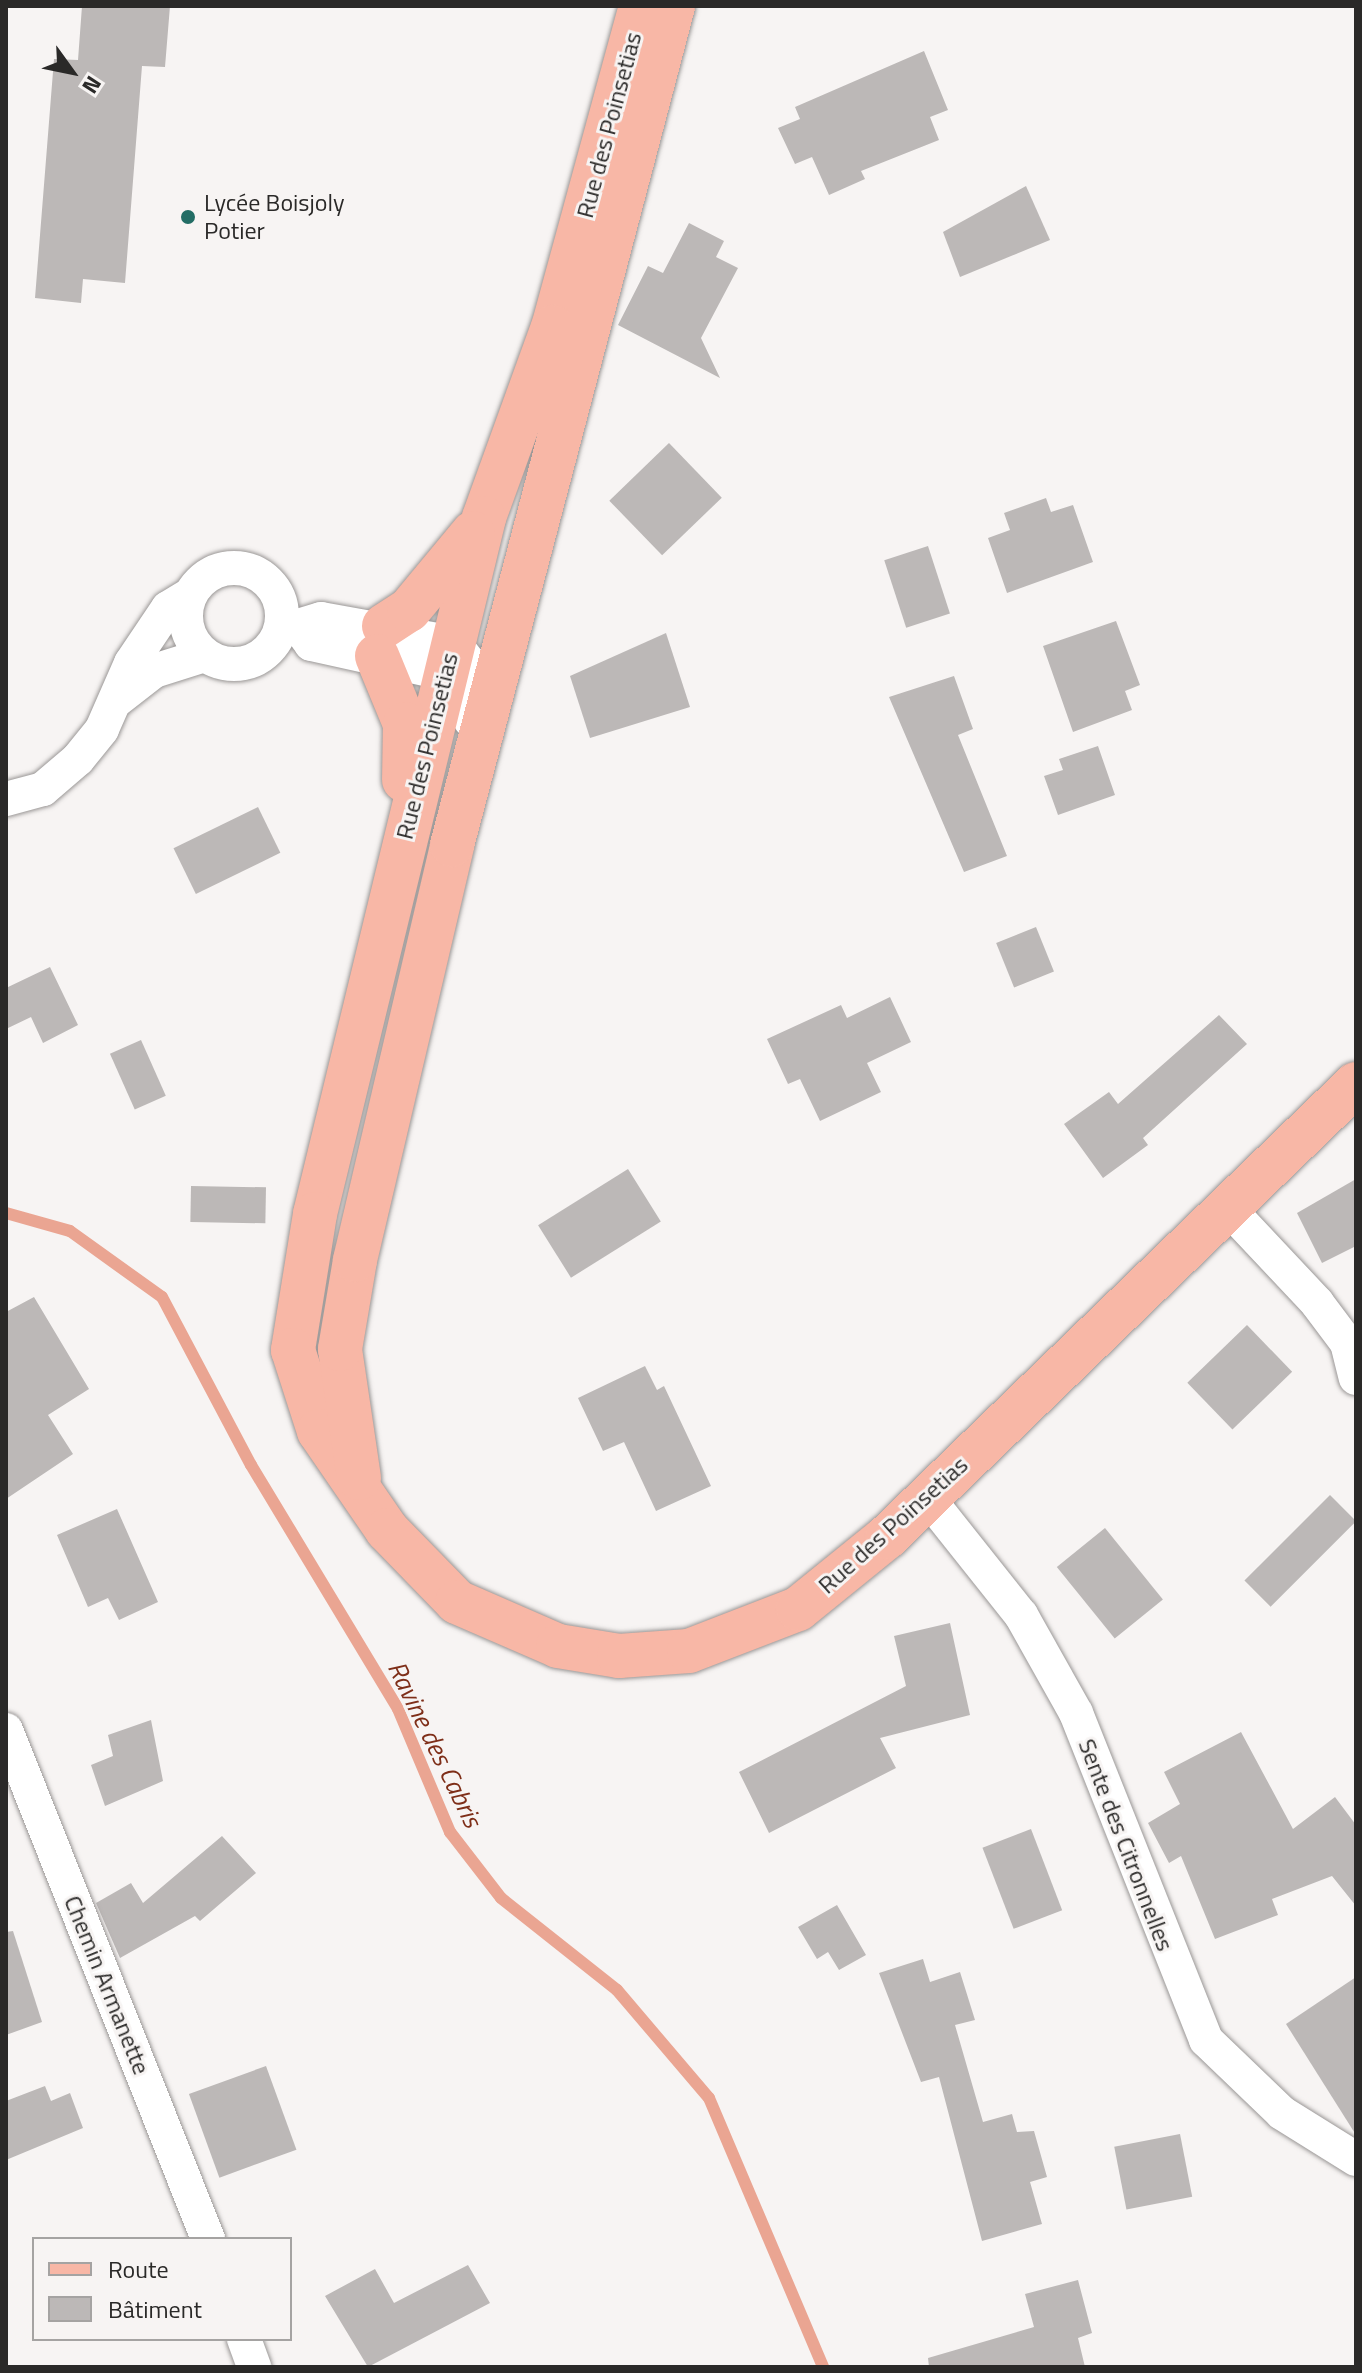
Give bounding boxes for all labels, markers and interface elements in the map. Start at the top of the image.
street label: Rue des Poinsetias [570,29,648,221]
north arrow [32,32,112,112]
text: N [74,69,111,101]
place label: Lycée Boisjoly Potier [204,189,345,245]
marker: Lycée Boisjoly Potier [179,208,197,226]
street label: Rue des Poinsetias [390,650,464,842]
street label: Rue des Poinsetias [812,1450,974,1600]
water label: Ravine des Cabris [381,1656,489,1832]
street label: Sente des Citronnelles [1072,1735,1180,1955]
street label: Chemin Armanette [58,1891,156,2079]
legend [32,2237,292,2341]
text: Route [108,2251,169,2287]
text: Bâtiment [108,2291,202,2327]

